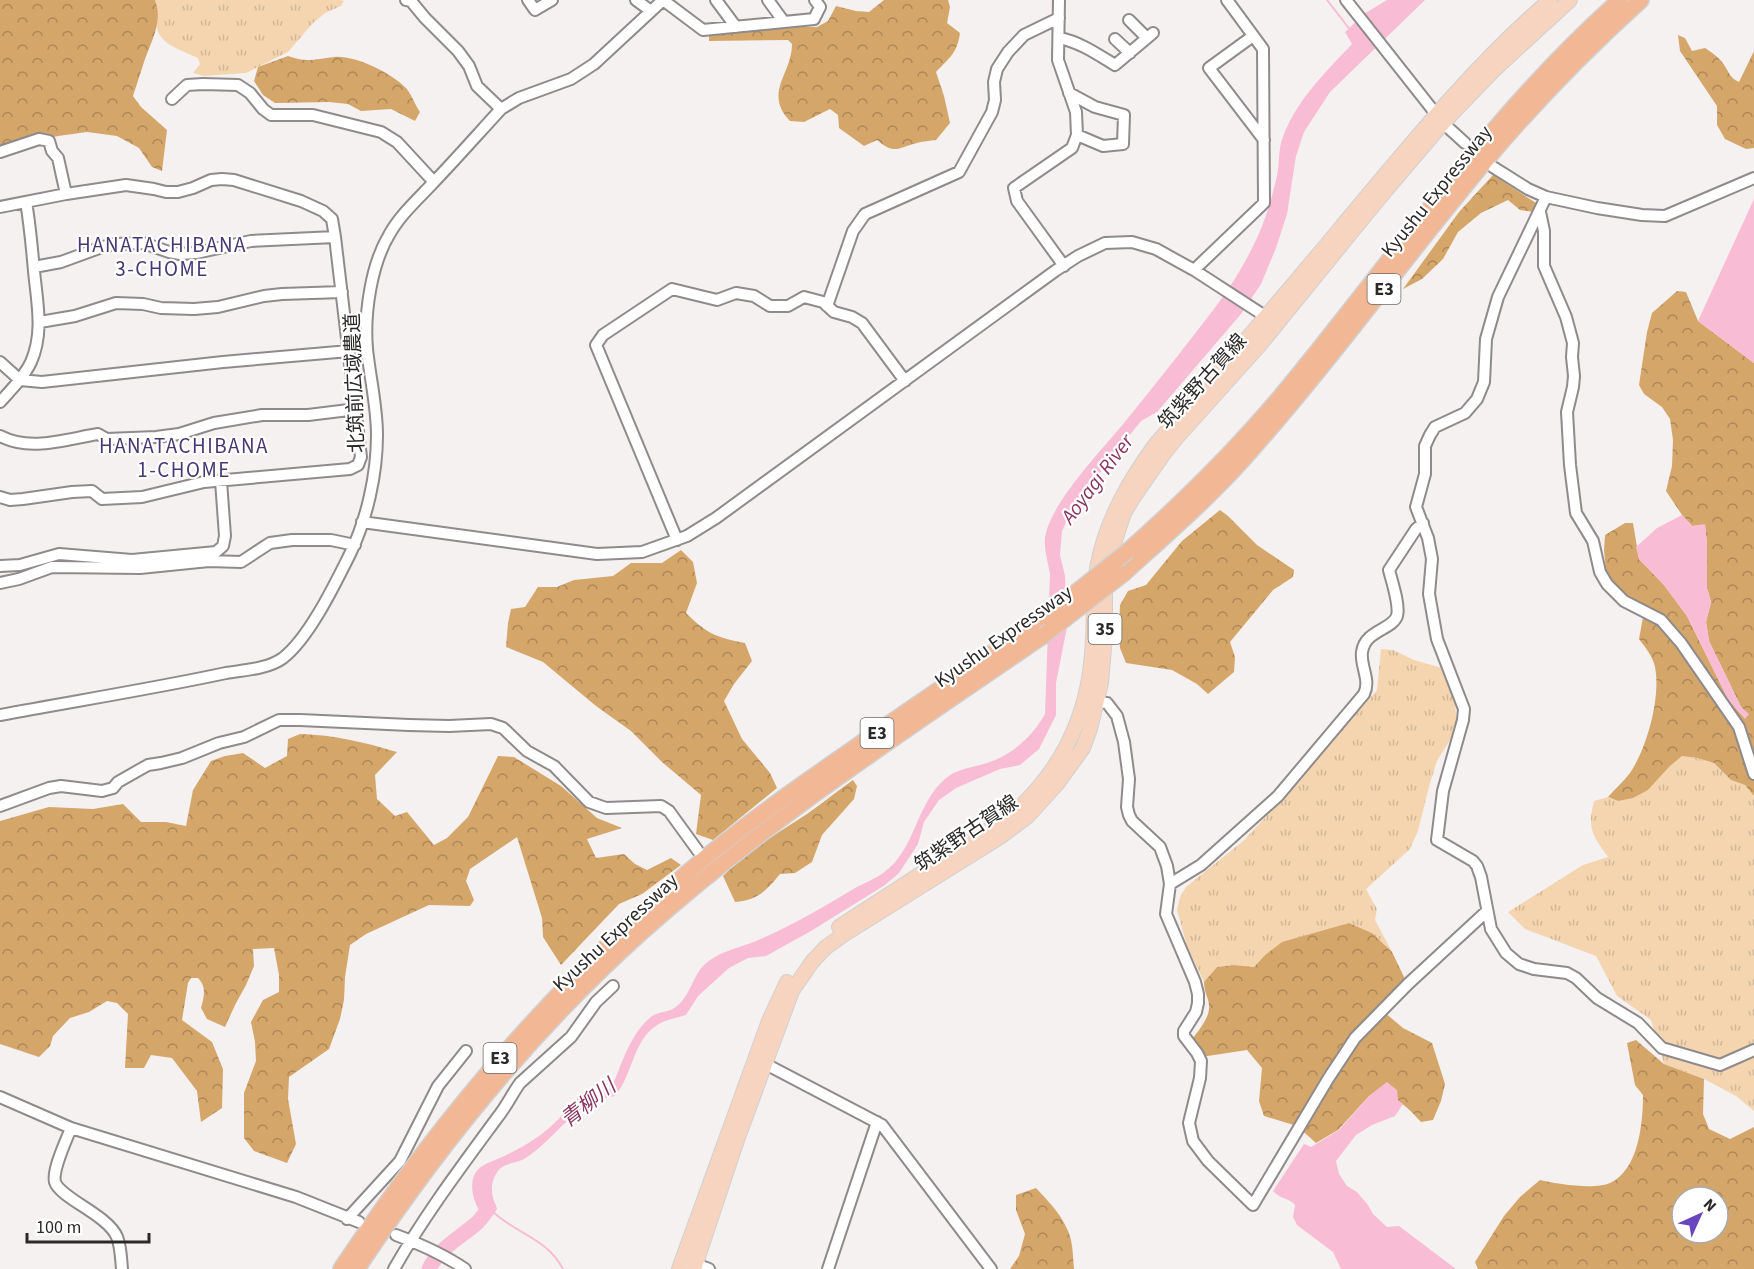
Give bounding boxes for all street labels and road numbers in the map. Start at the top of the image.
street label: Kyushu Expressway [1375,119,1499,264]
road number: E3 [1368,274,1400,304]
street label: 北筑前広域農道 [339,313,371,453]
street label: 筑紫野古賀線 [1152,328,1253,436]
street label: Kyushu Expressway [929,578,1079,695]
road number: 35 [1088,614,1122,644]
road number: E3 [860,718,894,748]
street label: 筑紫野古賀線 [909,789,1024,879]
street label: Kyushu Expressway [547,867,685,998]
road number: E3 [484,1043,516,1073]

